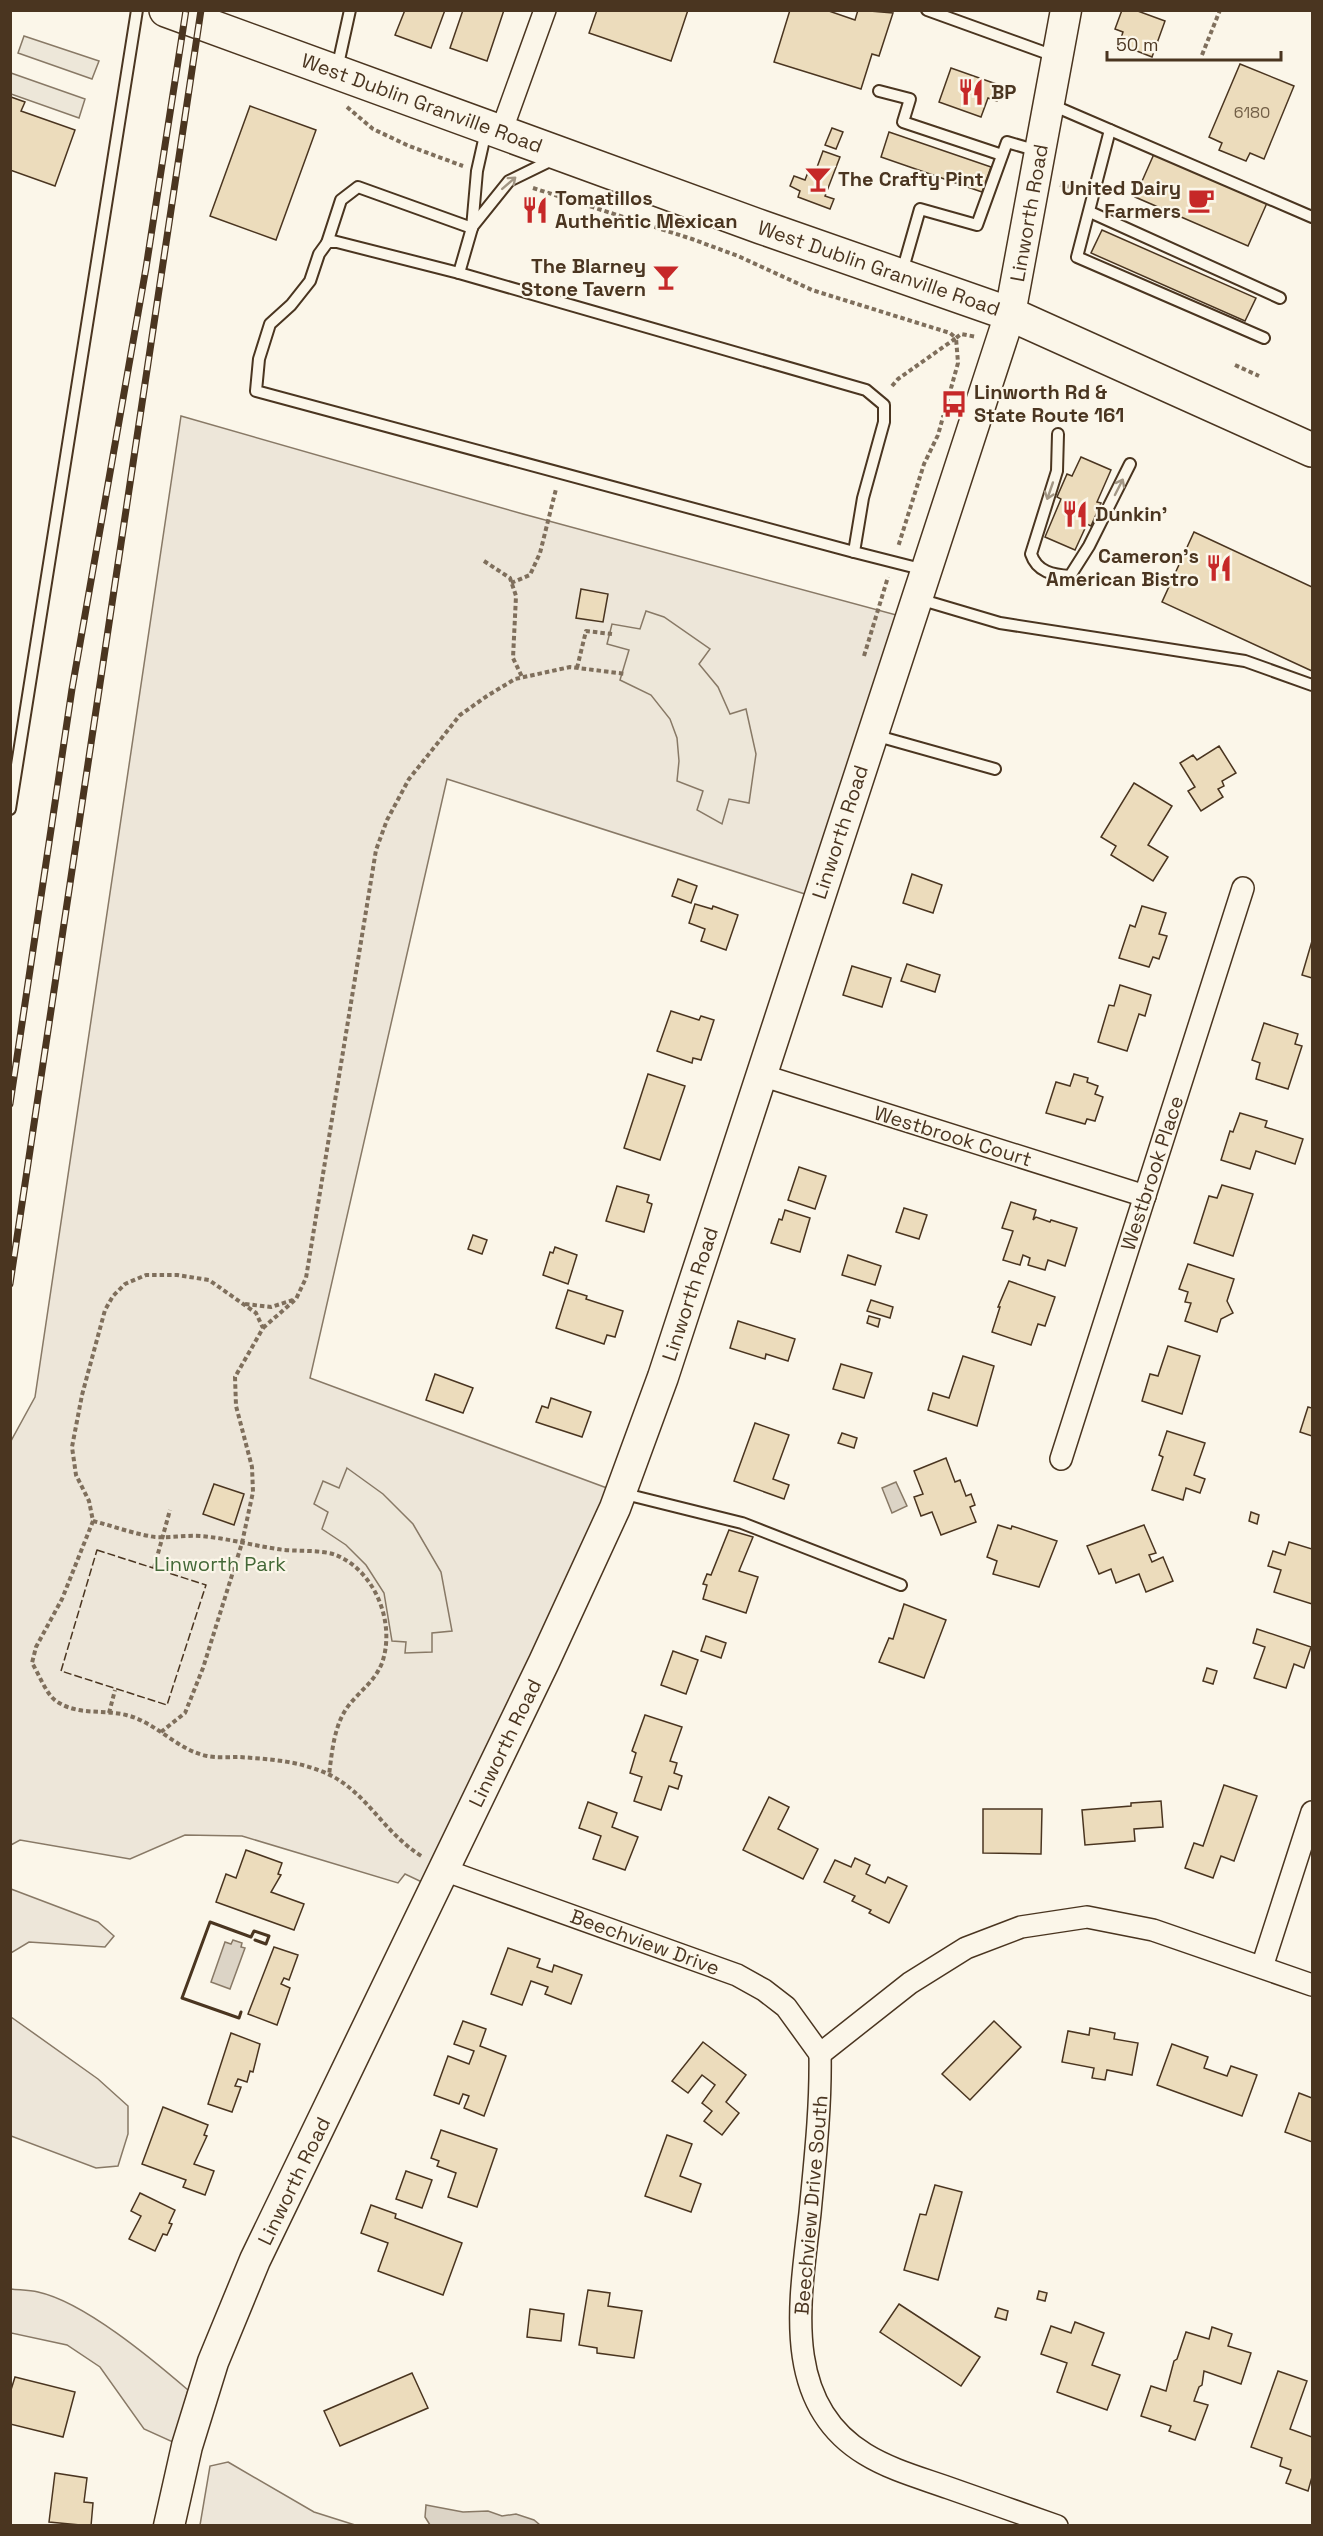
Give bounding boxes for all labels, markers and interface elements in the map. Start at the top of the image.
scale bar [1107,24,1281,62]
text: 50 m [1116,33,1158,56]
street label: West Dublin Granville Road [298,47,546,159]
restaurant icon: BP [956,77,986,107]
place label: BP [991,79,1016,105]
house number: 6180 [1234,102,1270,123]
street label: Linworth Road [1004,142,1054,284]
bar icon: The Crafty Pint [803,164,833,194]
place label: The Crafty Pint [838,166,984,192]
place label: United Dairy Farmers [1061,175,1181,224]
one-way arrow [501,177,517,191]
place label: Tomatillos Authentic Mexican [555,185,738,234]
cafe icon: United Dairy Farmers [1186,185,1216,215]
restaurant icon: Tomatillos Authentic Mexican [520,195,550,225]
street label: West Dublin Granville Road [754,214,1004,322]
place label: The Blarney Stone Tavern [521,253,646,302]
bar icon: The Blarney Stone Tavern [651,262,681,292]
place label: Linworth Rd & State Route 161 [974,379,1124,428]
bus stop icon: Linworth Rd & State Route 161 [939,389,969,419]
one-way arrow [1113,478,1125,496]
one-way arrow [1044,481,1055,500]
restaurant icon: Dunkin' [1060,499,1090,529]
place label: Dunkin' [1095,501,1167,527]
place label: Cameron's American Bistro [1046,543,1199,592]
restaurant icon: Cameron's American Bistro [1204,553,1234,583]
street label: Linworth Road [806,762,874,902]
street label: Westbrook Place [1115,1092,1189,1254]
street label: Westbrook Court [871,1100,1035,1172]
street label: Linworth Road [656,1224,724,1364]
park label: Linworth Park [154,1551,286,1577]
street label: Linworth Road [463,1675,547,1811]
street label: Beechview Drive [567,1903,723,1981]
street label: Beechview Drive South [788,2094,834,2316]
street label: Linworth Road [252,2113,336,2249]

